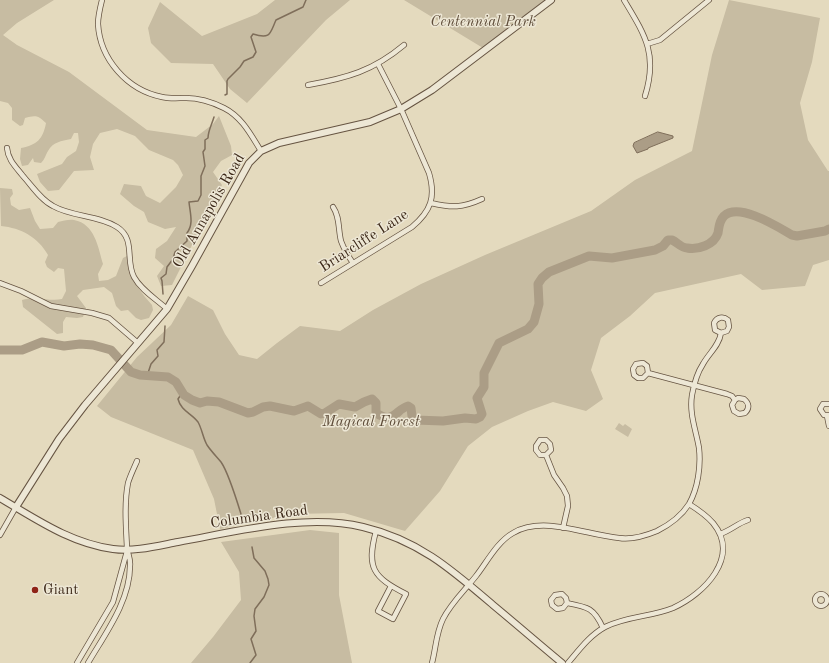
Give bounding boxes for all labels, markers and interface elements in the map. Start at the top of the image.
park label: Centennial Park [430,13,536,31]
street label: Old Annapolis Road [169,151,249,271]
street label: Briarcliffe Lane [316,206,412,276]
park label: Magical Forest [322,413,420,431]
street label: Columbia Road [209,501,309,533]
place label: Giant [43,581,79,599]
marker: Giant [30,585,40,595]

